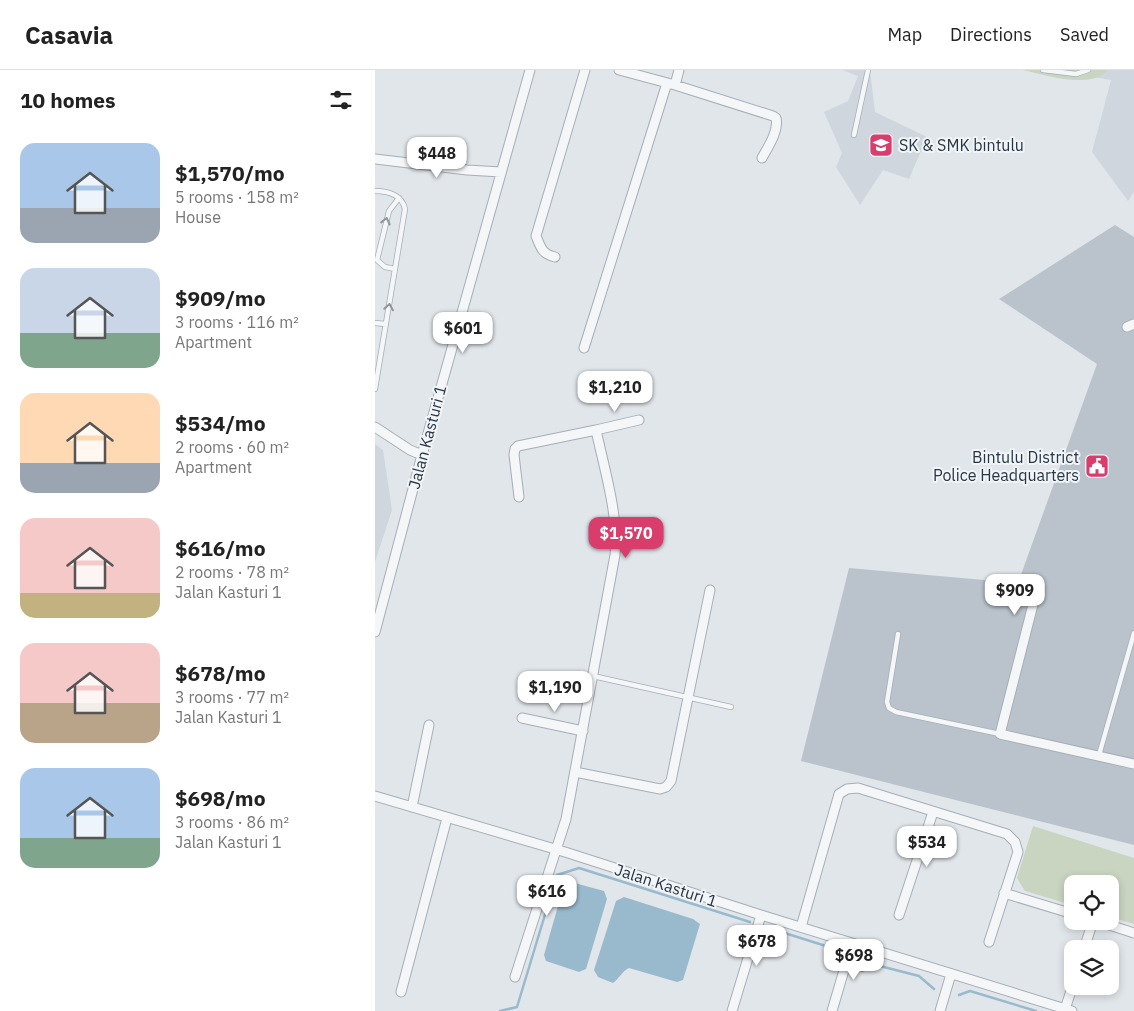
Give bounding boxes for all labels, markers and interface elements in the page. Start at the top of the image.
text: Casavia [25,19,113,51]
text: Map [887,23,922,46]
text: Directions [950,23,1032,46]
text: Saved [1060,23,1109,46]
text: 10 homes [20,86,116,114]
icon: filters [327,86,355,114]
school or university icon: SK & SMK bintulu [868,132,894,158]
place label: SK & SMK bintulu [899,135,1024,155]
pin: $448 [407,136,467,179]
text: $448 [418,143,456,163]
text: $1,570/mo [175,159,285,187]
icon: home [60,163,120,223]
text: 5 rooms · 158 m² [175,187,299,207]
text: House [175,207,221,227]
one-way arrow [380,216,391,225]
text: $909/mo [175,284,266,312]
icon: home [60,288,120,348]
one-way arrow [383,302,393,311]
text: 3 rooms · 116 m² [175,312,299,332]
pin: $601 [433,312,493,354]
text: $601 [444,318,482,338]
text: Apartment [175,332,252,352]
pin: $1,210 [574,370,656,413]
text: $1,210 [589,377,641,397]
street label: Jalan Kasturi 1 [404,383,450,491]
text: $534/mo [175,409,266,437]
icon: home [60,413,120,473]
text: 2 rooms · 60 m² [175,437,289,457]
place label: Bintulu District Police Headquarters [933,447,1079,485]
public building icon: Bintulu District Police Headquarters [1084,453,1110,479]
text: Apartment [175,457,252,477]
pin: $1,570 [585,516,667,559]
text: $1,570 [600,523,652,543]
text: $616/mo [175,534,266,562]
icon: home [60,538,120,598]
text: 2 rooms · 78 m² [175,562,289,582]
pin: $909 [985,574,1045,616]
text: $909 [996,580,1034,600]
text: Jalan Kasturi 1 [175,582,282,602]
text: $678/mo [175,659,266,687]
icon: home [60,663,120,723]
pin: $1,190 [514,670,596,713]
text: $1,190 [529,677,581,697]
text: 3 rooms · 77 m² [175,687,289,707]
text: Jalan Kasturi 1 [175,707,282,727]
text: $698/mo [175,784,266,812]
icon: home [60,788,120,848]
text: 3 rooms · 86 m² [175,812,289,832]
pin: $534 [897,826,957,868]
text: Jalan Kasturi 1 [175,832,282,852]
text: $534 [908,832,946,852]
street label: Jalan Kasturi 1 [612,859,720,911]
pin: $616 [517,874,577,917]
map controls [1064,875,1119,995]
button: locate [1064,875,1119,930]
text: $616 [528,881,566,901]
pin: $678 [727,924,787,967]
text: $678 [738,931,776,951]
pin: $698 [824,938,884,981]
button: layers [1064,940,1119,995]
text: $698 [835,945,873,965]

